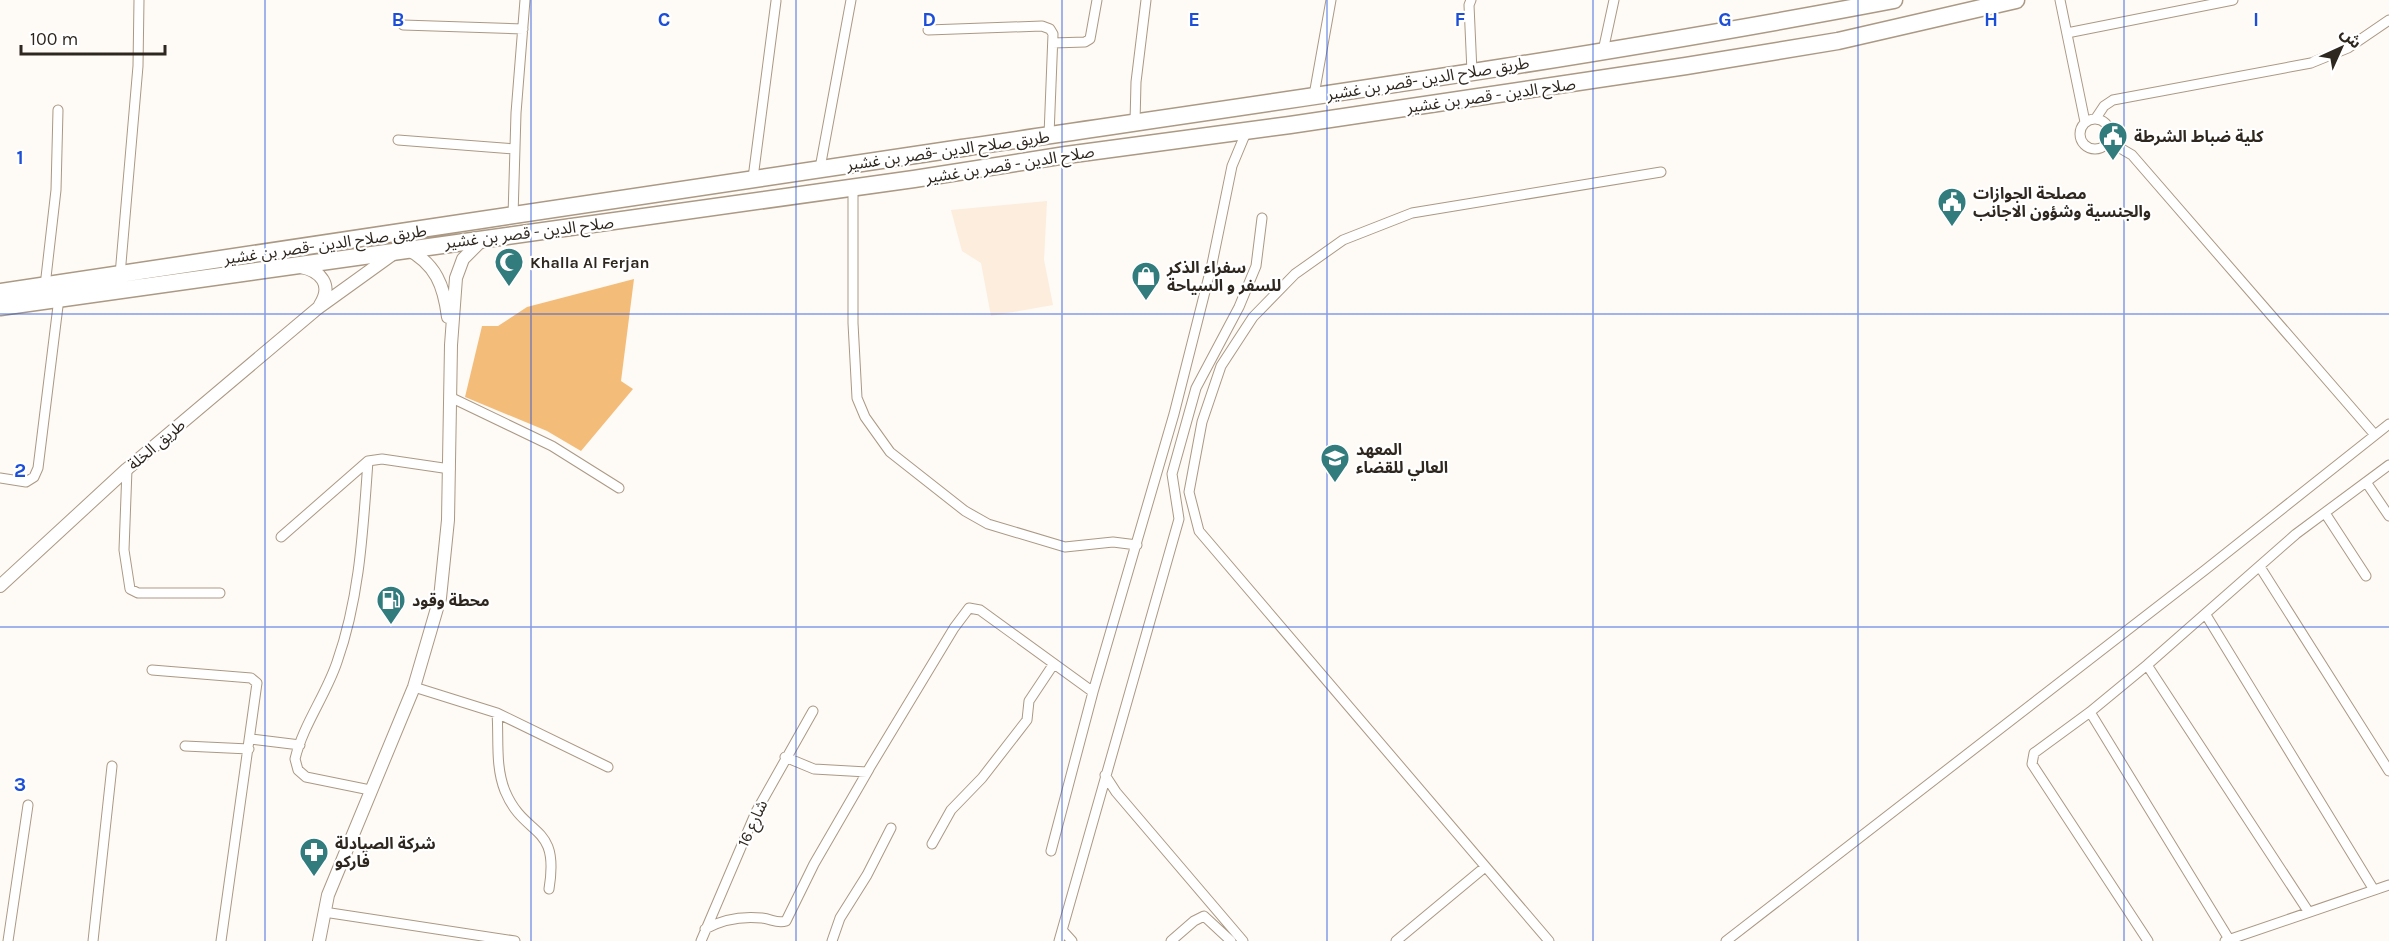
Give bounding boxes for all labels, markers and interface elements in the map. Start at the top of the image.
text: B [392,8,404,31]
text: C [658,8,670,31]
text: D [922,8,936,31]
text: E [1188,8,1200,31]
text: F [1455,8,1466,31]
text: G [1718,8,1732,31]
text: H [1984,8,1998,31]
text: I [2253,8,2259,31]
scale bar [21,18,165,56]
north arrow [2311,18,2371,78]
text: ش [2337,23,2366,52]
text: 100 m [30,28,78,50]
street label: طريق صلاح الدين -قصر بن غشير [1324,53,1531,107]
street label: صلاح الدين - قصر بن غشير [1404,74,1577,120]
public building icon: كلية ضباط الشرطة [2097,120,2129,162]
street label: طريق صلاح الدين -قصر بن غشير [844,127,1051,177]
place label: كلية ضباط الشرطة [2134,127,2264,146]
street label: صلاح الدين - قصر بن غشير [923,142,1096,190]
text: 1 [16,146,24,169]
place label: مصلحة الجوازات والجنسية وشؤون الاجانب [1973,184,2151,221]
public building icon: مصلحة الجوازات والجنسية وشؤون الاجانب [1936,186,1968,228]
street label: صلاح الدين - قصر بن غشير [442,213,615,255]
street label: طريق صلاح الدين -قصر بن غشير [221,221,428,271]
mosque icon: Khalla Al Ferjan [493,246,525,288]
place label: Khalla Al Ferjan [530,253,650,272]
place label: سفراء الذكر للسفر و السياحة [1166,258,1281,295]
shop icon: سفراء الذكر للسفر و السياحة [1130,260,1162,302]
street label: طريق الخلة [124,415,190,475]
place label: المعهد العالي للقضاء [1356,440,1448,481]
school or university icon: المعهد العالي للقضاء [1319,442,1351,484]
text: 2 [14,459,26,482]
fuel station icon: محطة وقود [375,584,407,626]
place label: محطة وقود [412,591,490,610]
text: 3 [14,773,26,796]
street label: شارع 16 [733,797,774,851]
place label: شركة الصيادلة فاركو [335,834,436,871]
pharmacy icon: شركة الصيادلة فاركو [298,836,330,878]

